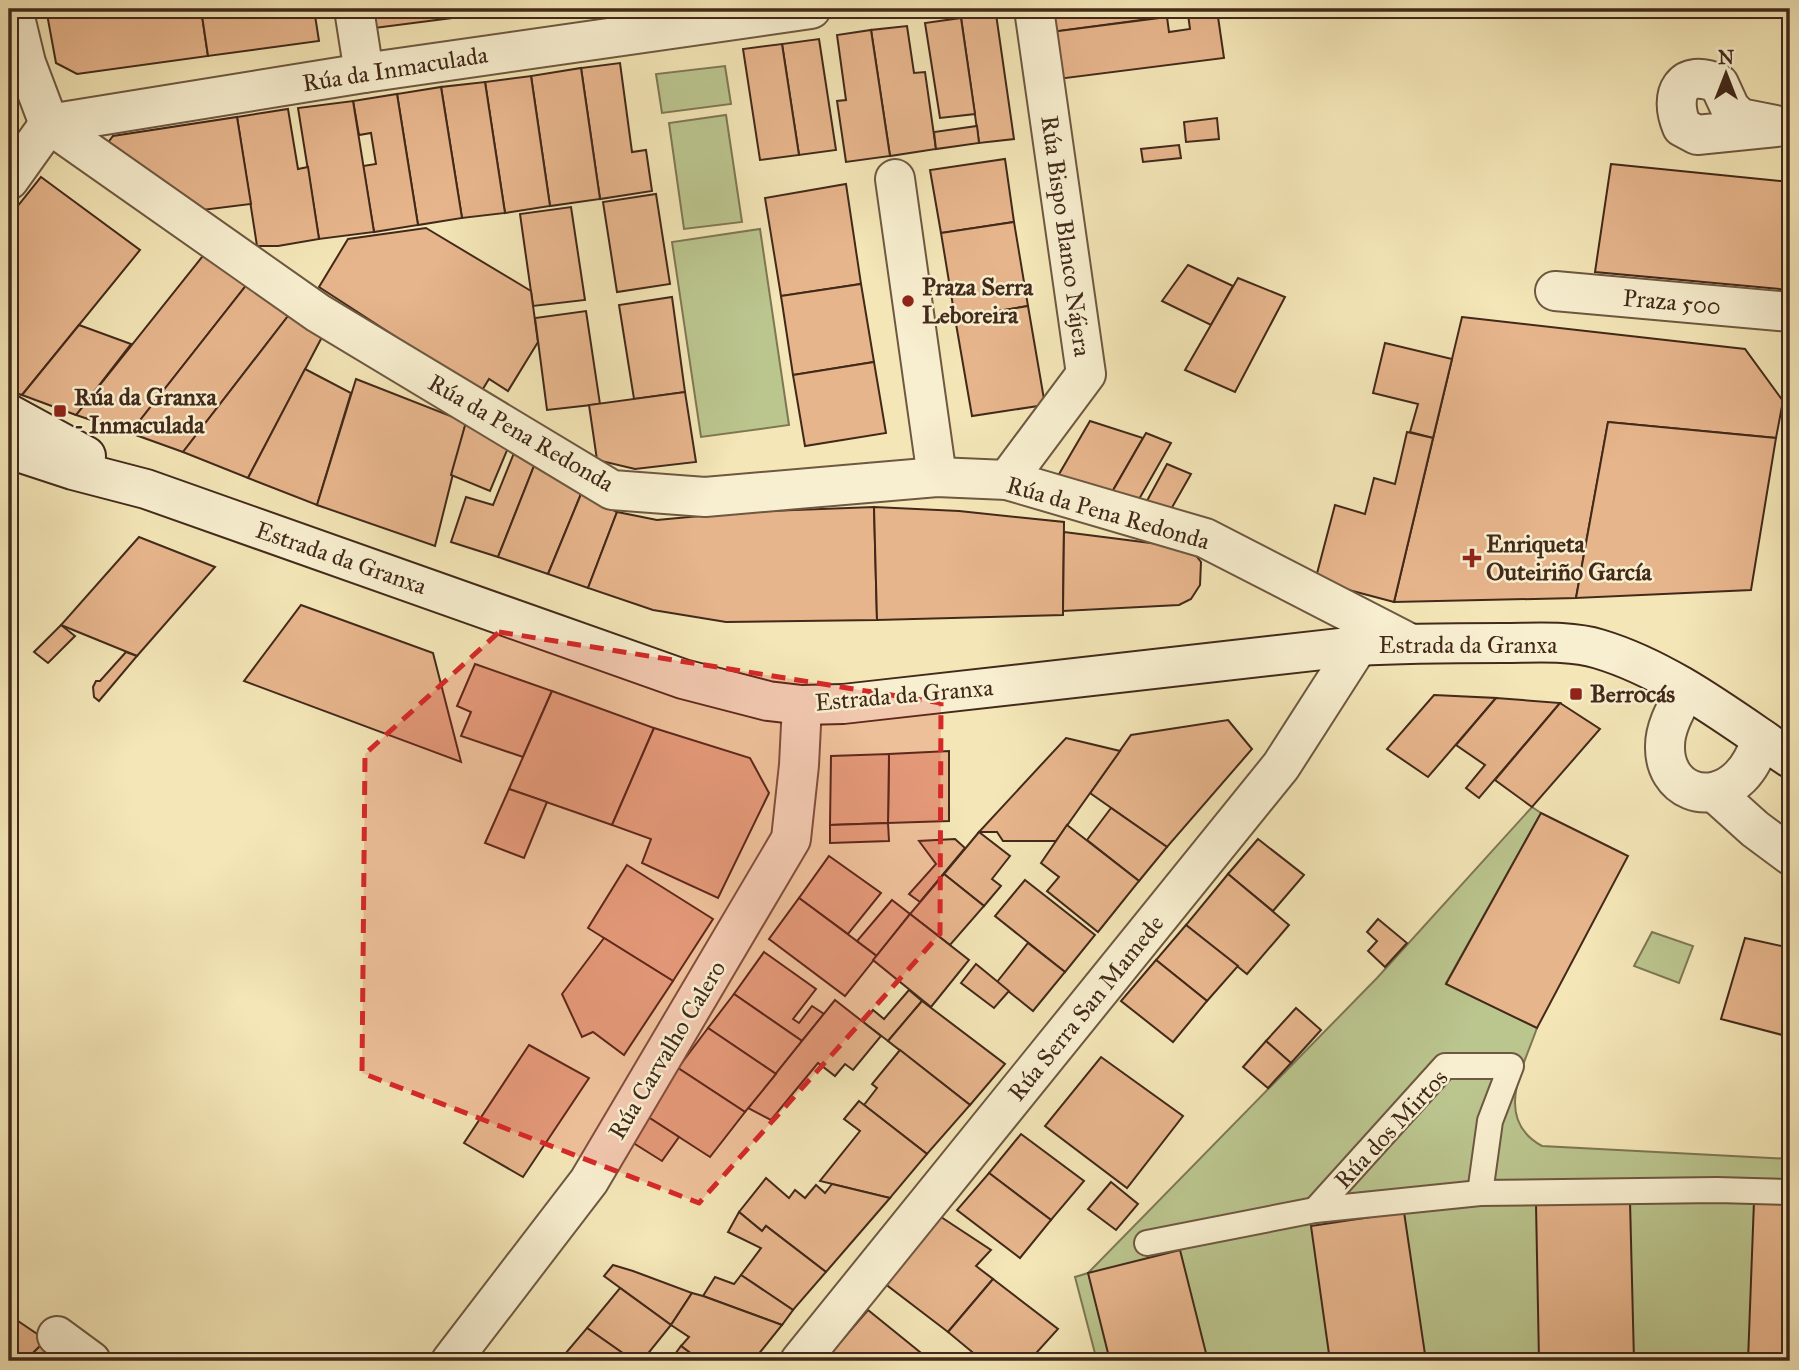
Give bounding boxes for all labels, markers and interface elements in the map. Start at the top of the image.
north arrow [1690,38,1760,108]
street label: Rúa da Inmaculada [300,39,491,98]
text: N [1718,46,1734,69]
street label: Rúa Bispo Blanco Nájera [1034,113,1098,359]
place label: Praza Serra Leboreira [922,272,1034,330]
street label: Praza 500 [1622,283,1722,321]
marker: Praza Serra Leboreira [900,293,916,309]
street label: Rúa da Pena Redonda [423,368,620,499]
place label: Rúa da Granxa - Inmaculada [74,382,217,440]
marker: Rúa da Granxa - Inmaculada [52,403,68,419]
street label: Rúa da Pena Redonda [1003,470,1214,557]
street label: Estrada da Granxa [252,515,431,602]
place label: Enriqueta Outeiriño García [1486,529,1652,587]
marker: Enriqueta Outeiriño García [1464,550,1480,566]
street label: Estrada da Granxa [1379,630,1558,660]
street label: Estrada da Granxa [814,672,995,718]
place label: Berrocás [1590,679,1675,709]
marker: Berrocás [1568,686,1584,702]
street label: Rúa Serra San Mamede [1002,909,1170,1107]
street label: Rúa Carvalho Calero [602,955,732,1145]
street label: Rúa dos Mirtos [1328,1063,1454,1195]

